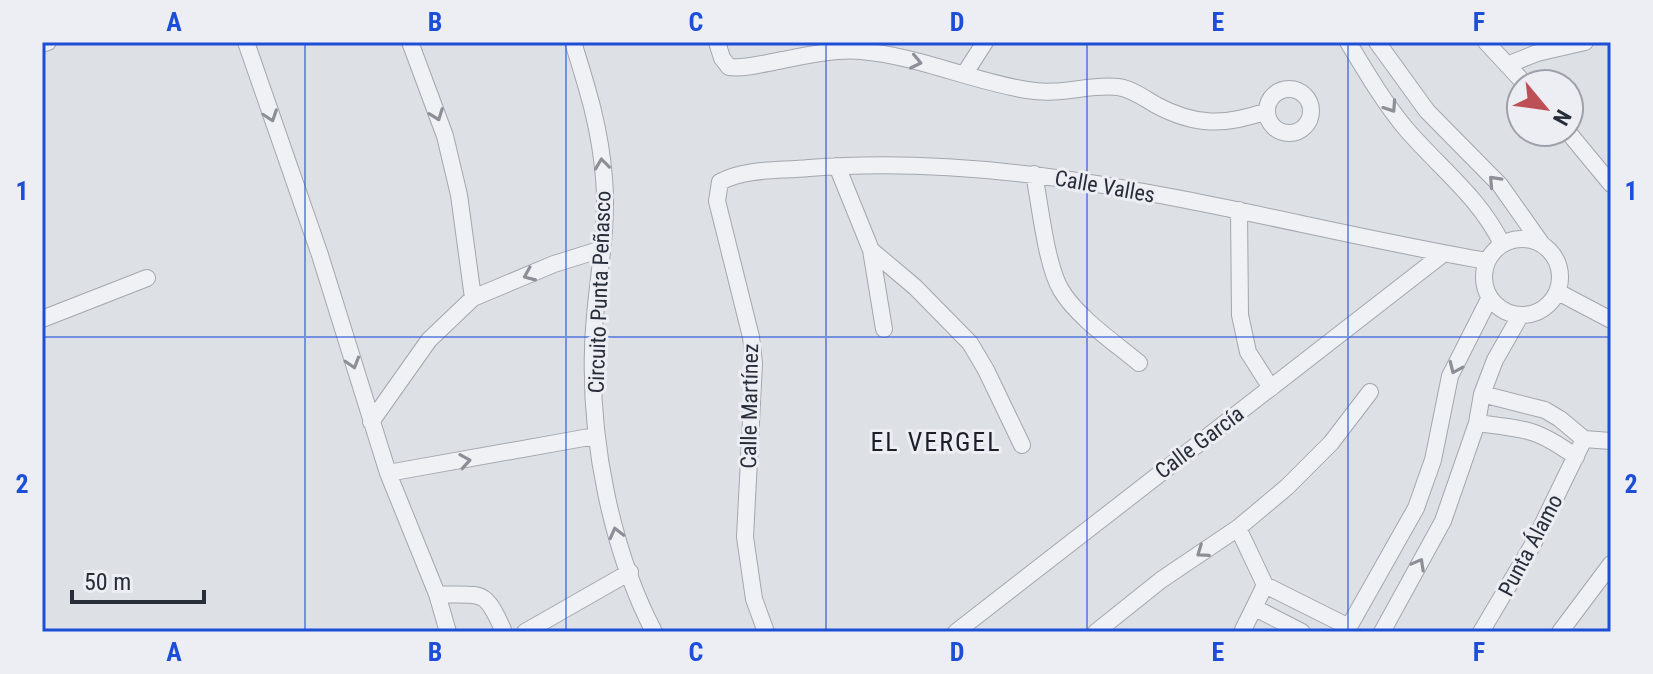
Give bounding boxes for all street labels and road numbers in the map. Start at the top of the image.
street label: Calle Valles [1053,165,1157,208]
street label: Circuito Punta Peñasco [583,190,616,394]
street label: Calle Martínez [736,343,763,469]
street label: Calle García [1150,401,1249,484]
street label: Punta Álamo [1493,490,1568,600]

